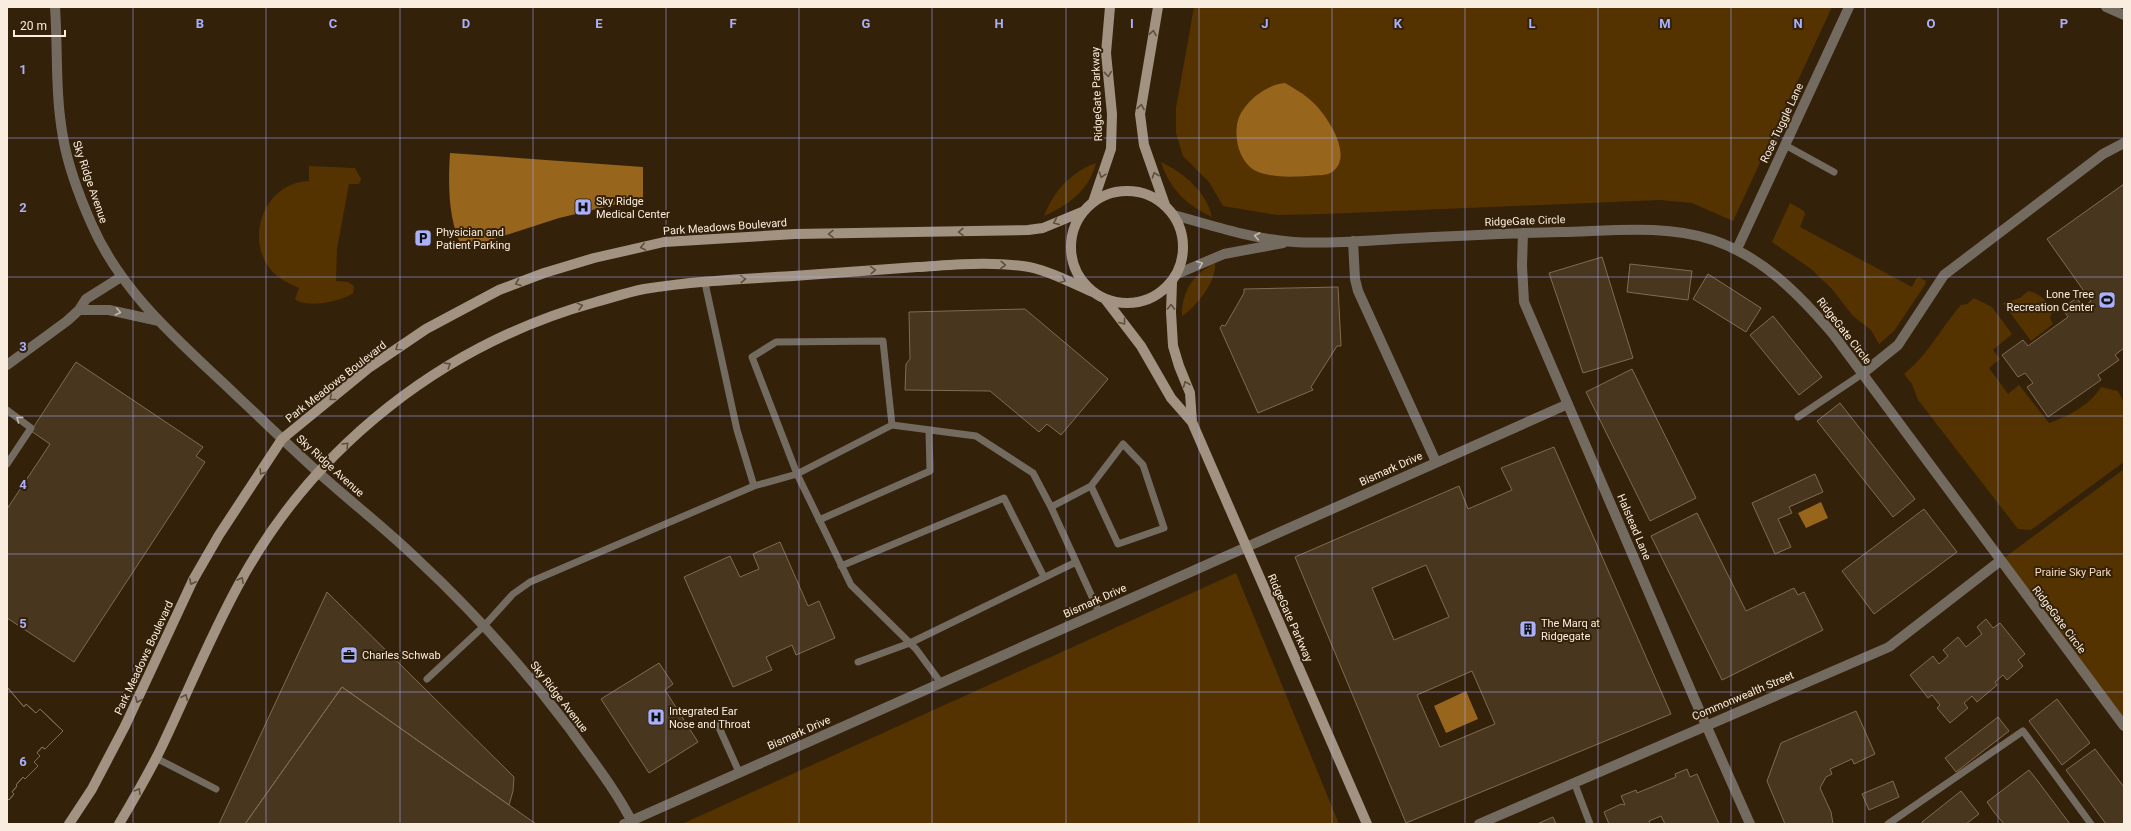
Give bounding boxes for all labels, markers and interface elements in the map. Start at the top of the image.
scale bar [14,12,65,38]
text: B [196,16,204,31]
text: C [329,16,338,31]
text: D [462,16,470,31]
text: E [595,16,603,31]
text: F [729,16,737,31]
text: G [862,16,871,31]
text: H [994,16,1004,31]
text: I [1130,16,1134,31]
text: J [1261,16,1269,31]
text: K [1394,16,1403,31]
text: L [1528,16,1536,31]
text: M [1659,16,1671,31]
text: N [1793,16,1803,31]
text: O [1927,16,1936,31]
text: P [2060,16,2068,31]
text: 20 m [20,19,47,33]
one-way arrow [1149,30,1157,36]
street label: RidgeGate Parkway [1089,46,1105,142]
text: 1 [19,62,27,77]
one-way arrow [1103,71,1112,77]
street label: Rose Tuggle Lane [1758,81,1806,165]
one-way arrow [1136,104,1145,110]
street label: Sky Ridge Avenue [70,139,110,225]
one-way arrow [1098,172,1107,179]
one-way arrow [1151,172,1159,179]
place label: Sky Ridge Medical Center [596,195,670,221]
hospital icon: Sky Ridge Medical Center [573,197,593,217]
text: 2 [19,200,27,215]
street label: RidgeGate Circle [1484,213,1566,229]
street label: Park Meadows Boulevard [663,216,787,238]
one-way arrow [1053,218,1060,226]
place label: Physician and Patient Parking [436,226,510,252]
parking icon: Physician and Patient Parking [413,228,433,248]
one-way arrow [958,228,964,236]
one-way arrow [828,230,834,238]
one-way arrow [1254,233,1260,241]
one-way arrow [639,242,646,250]
one-way arrow [1000,260,1006,269]
one-way arrow [1197,260,1204,268]
one-way arrow [870,266,876,275]
one-way arrow [740,274,746,283]
one-way arrow [1059,275,1066,283]
one-way arrow [514,279,521,287]
place label: Lone Tree Recreation Center [2007,288,2094,314]
sports icon: Lone Tree Recreation Center [2097,290,2117,310]
street label: RidgeGate Circle [1814,295,1874,367]
one-way arrow [577,303,583,311]
one-way arrow [1167,304,1175,310]
one-way arrow [115,307,121,316]
one-way arrow [1118,318,1125,325]
text: 3 [19,339,27,354]
street label: Park Meadows Boulevard [283,339,389,425]
one-way arrow [396,343,403,350]
one-way arrow [444,362,451,370]
one-way arrow [1183,380,1191,388]
one-way arrow [330,394,337,401]
one-way arrow [17,417,24,424]
street label: Sky Ridge Avenue [294,432,367,500]
one-way arrow [341,442,349,450]
street label: Bismark Drive [1357,449,1425,489]
one-way arrow [259,468,266,475]
text: 4 [19,477,27,492]
street label: Halstead Lane [1614,492,1654,562]
park label: Prairie Sky Park [2035,566,2112,579]
street label: RidgeGate Parkway [1265,572,1316,665]
one-way arrow [237,577,244,584]
one-way arrow [189,578,197,585]
street label: Bismark Drive [1061,581,1129,621]
street label: RidgeGate Circle [2029,584,2089,656]
street label: Park Meadows Boulevard [112,599,176,717]
text: 5 [19,616,27,631]
place label: The Marq at Ridgegate [1541,617,1600,643]
building icon: The Marq at Ridgegate [1518,619,1538,639]
office icon: Charles Schwab [339,645,359,665]
place label: Charles Schwab [362,649,441,662]
street label: Sky Ridge Avenue [527,659,591,735]
street label: Commonwealth Street [1690,669,1796,723]
one-way arrow [180,694,188,702]
one-way arrow [135,696,143,703]
place label: Integrated Ear Nose and Throat [669,705,751,731]
hospital icon: Integrated Ear Nose and Throat [646,707,666,727]
street label: Bismark Drive [765,713,833,753]
text: 6 [19,754,27,769]
one-way arrow [134,788,141,795]

